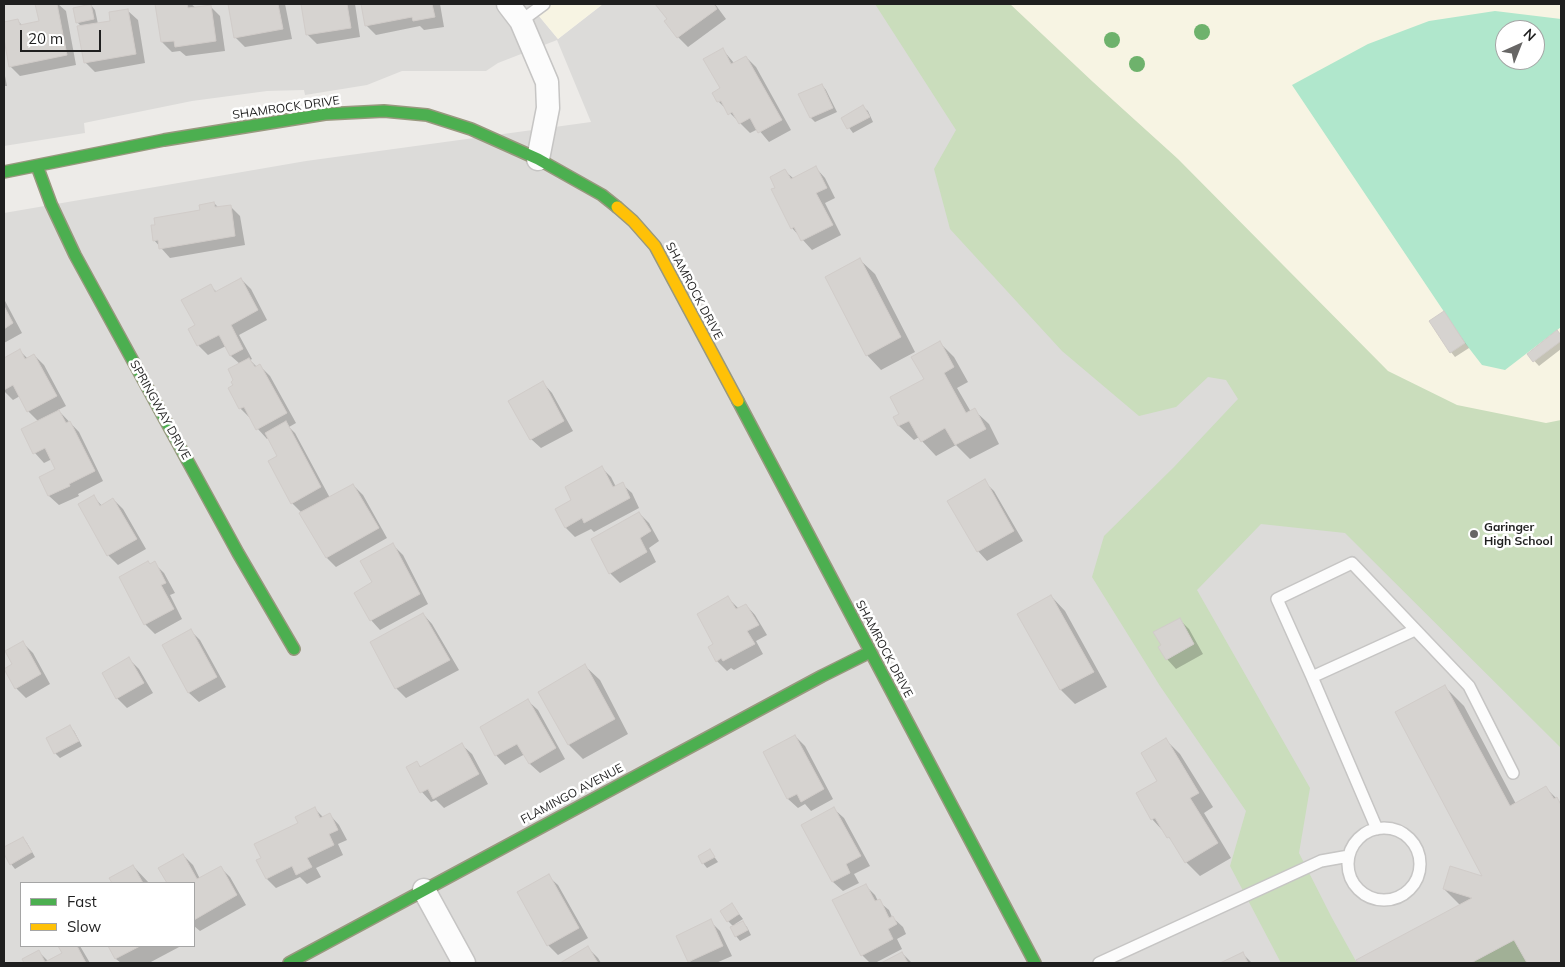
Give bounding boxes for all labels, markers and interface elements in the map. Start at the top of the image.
scale bar [22,20,104,52]
north arrow [1495,20,1545,70]
text: N [1520,25,1540,45]
text: 20 m [28,29,63,48]
street label: SHAMROCK DRIVE [231,93,341,123]
street label: SHAMROCK DRIVE [662,240,726,342]
street label: SPRINGWAY DRIVE [127,358,193,462]
place label: Garinger High School [1484,520,1553,548]
marker: Garinger High School [1468,528,1480,540]
street label: SHAMROCK DRIVE [852,598,916,700]
street label: FLAMINGO AVENUE [518,761,626,827]
legend [20,882,195,947]
text: Fast [67,892,97,911]
text: Slow [67,917,101,936]

